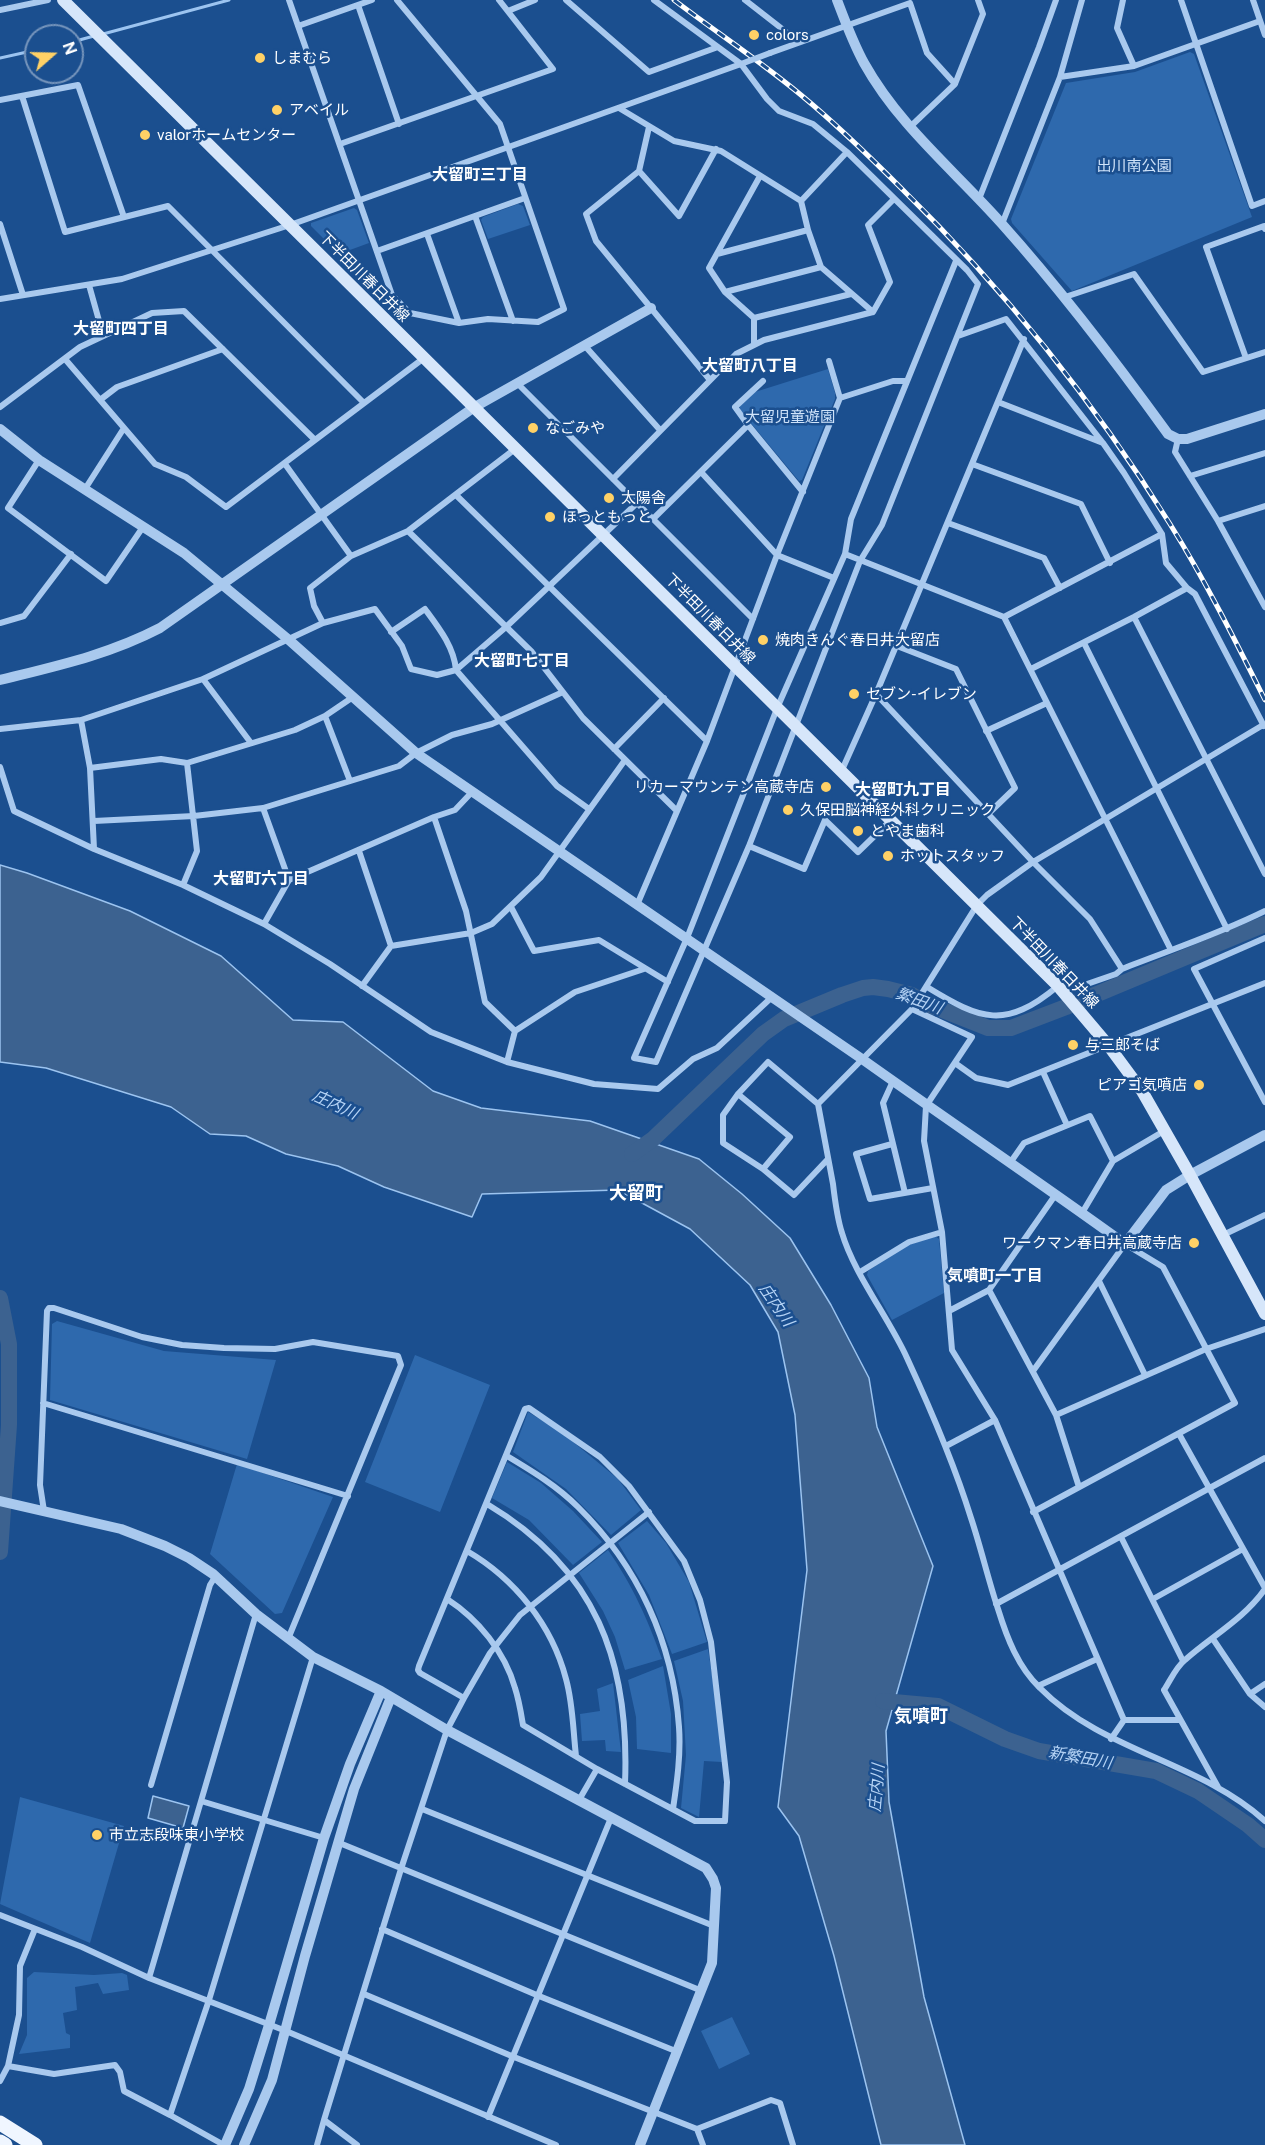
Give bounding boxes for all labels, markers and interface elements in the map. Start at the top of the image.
north arrow [24,24,84,84]
place label: colors [766,26,809,44]
marker: colors [747,28,761,42]
text: N [58,39,81,57]
place label: しまむら [272,49,332,67]
marker: しまむら [253,51,267,65]
place label: アベイル [289,101,349,119]
marker: アベイル [270,103,284,117]
place label: valorホームセンター [157,126,296,144]
marker: valorホームセンター [138,128,152,142]
park label: 出川南公園 [1097,157,1171,175]
district label: 大留町三丁目 [432,165,528,185]
street label: 下半田川春日井線 [315,228,413,326]
district label: 大留町四丁目 [73,319,169,339]
district label: 大留町八丁目 [702,356,798,376]
park label: 大留児童遊園 [745,408,835,426]
place label: なごみや [545,419,605,437]
marker: なごみや [526,421,540,435]
place label: 太陽舎 [621,489,666,507]
marker: 太陽舎 [602,491,616,505]
place label: ほっともっと [562,508,652,526]
marker: ほっともっと [543,510,557,524]
street label: 下半田川春日井線 [661,570,759,668]
place label: 焼肉きんぐ春日井大留店 [775,631,940,649]
marker: 焼肉きんぐ春日井大留店 [756,633,770,647]
district label: 大留町七丁目 [474,651,570,671]
place label: セブン-イレブン [866,685,977,703]
marker: セブン-イレブン [847,687,861,701]
place label: リカーマウンテン高蔵寺店 [634,778,814,796]
marker: リカーマウンテン高蔵寺店 [819,780,833,794]
district label: 大留町九丁目 [855,780,951,800]
place label: 久保田脳神経外科クリニック [800,801,995,819]
marker: 久保田脳神経外科クリニック [781,803,795,817]
place label: とやま歯科 [870,822,945,840]
marker: とやま歯科 [851,824,865,838]
place label: ホットスタッフ [900,847,1005,865]
marker: ホットスタッフ [881,849,895,863]
district label: 大留町六丁目 [213,869,309,889]
street label: 下半田川春日井線 [1006,914,1102,1012]
water label: 繁田川 [893,984,945,1018]
place label: 与三郎そば [1085,1036,1160,1054]
marker: 与三郎そば [1066,1038,1080,1052]
place label: ピアゴ気噴店 [1097,1076,1187,1094]
marker: ピアゴ気噴店 [1192,1078,1206,1092]
water label: 庄内川 [309,1086,361,1124]
district label: 大留町 [609,1182,663,1204]
place label: ワークマン春日井高蔵寺店 [1002,1234,1182,1252]
marker: ワークマン春日井高蔵寺店 [1187,1236,1201,1250]
district label: 気噴町一丁目 [947,1266,1043,1286]
water label: 庄内川 [754,1280,798,1330]
district label: 気噴町 [894,1705,948,1727]
water label: 新繁田川 [1047,1743,1113,1773]
water label: 庄内川 [865,1763,889,1813]
place label: 市立志段味東小学校 [109,1826,244,1844]
marker: 市立志段味東小学校 [90,1828,104,1842]

